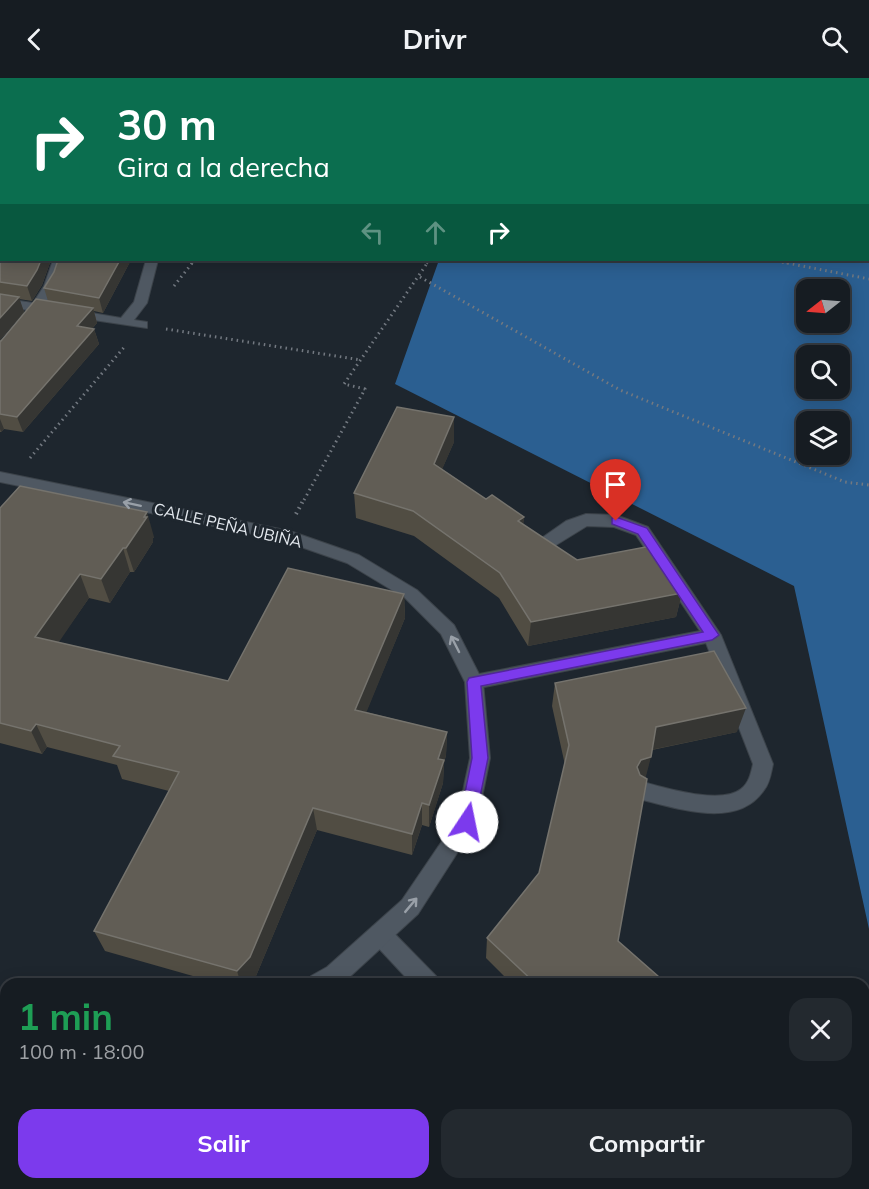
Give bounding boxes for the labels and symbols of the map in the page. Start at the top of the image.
north arrow [796,279,850,333]
pin [590,459,641,521]
one-way arrow [123,498,142,509]
street label: CALLE PEÑA UBIÑA [152,498,304,552]
one-way arrow [448,635,460,653]
position arrow [435,790,499,854]
one-way arrow [404,897,417,913]

